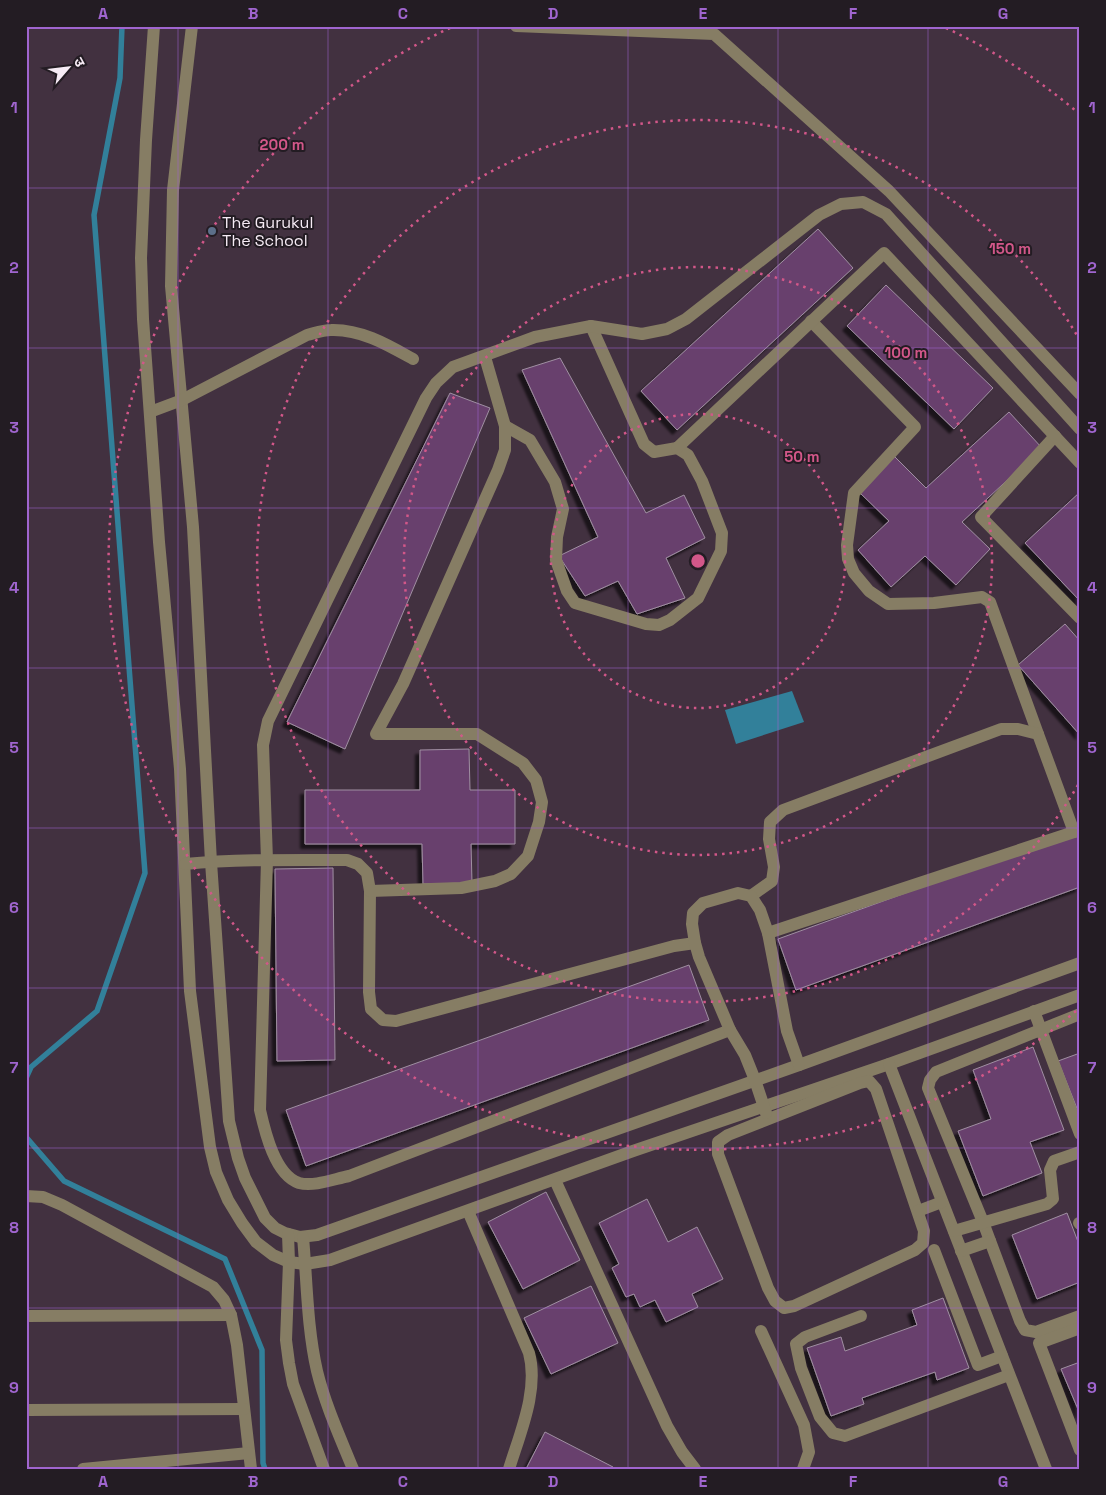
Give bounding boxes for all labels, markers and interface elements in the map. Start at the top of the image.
text: A [98,3,108,24]
text: B [248,3,258,24]
text: C [398,3,408,24]
text: D [548,3,558,24]
text: E [699,3,708,24]
text: F [849,3,858,24]
text: G [998,3,1008,24]
north arrow [42,42,92,92]
text: उ [70,54,90,70]
text: 1 [10,97,18,118]
text: 1 [1088,97,1096,118]
text: 200 m [260,135,304,154]
place label: The Gurukul The School [222,212,313,251]
marker: The Gurukul The School [206,225,218,237]
text: 150 m [989,239,1031,258]
text: 2 [9,257,19,278]
text: 2 [1087,257,1097,278]
text: 100 m [885,343,927,362]
text: 3 [9,417,19,438]
text: 3 [1087,417,1097,438]
text: 50 m [784,447,820,466]
centre of rings [689,552,707,570]
text: 4 [9,577,19,598]
text: 4 [1087,577,1097,598]
text: 5 [9,737,19,758]
text: 5 [1087,737,1097,758]
text: 6 [9,897,19,918]
text: 6 [1087,897,1097,918]
text: 7 [10,1057,19,1078]
text: 7 [1088,1057,1097,1078]
text: 8 [9,1217,19,1238]
text: 8 [1087,1217,1097,1238]
text: 9 [9,1377,19,1398]
text: 9 [1087,1377,1097,1398]
text: A [98,1471,108,1492]
text: B [248,1471,258,1492]
text: C [398,1471,408,1492]
text: D [548,1471,558,1492]
text: E [699,1471,708,1492]
text: F [849,1471,858,1492]
text: G [998,1471,1008,1492]

